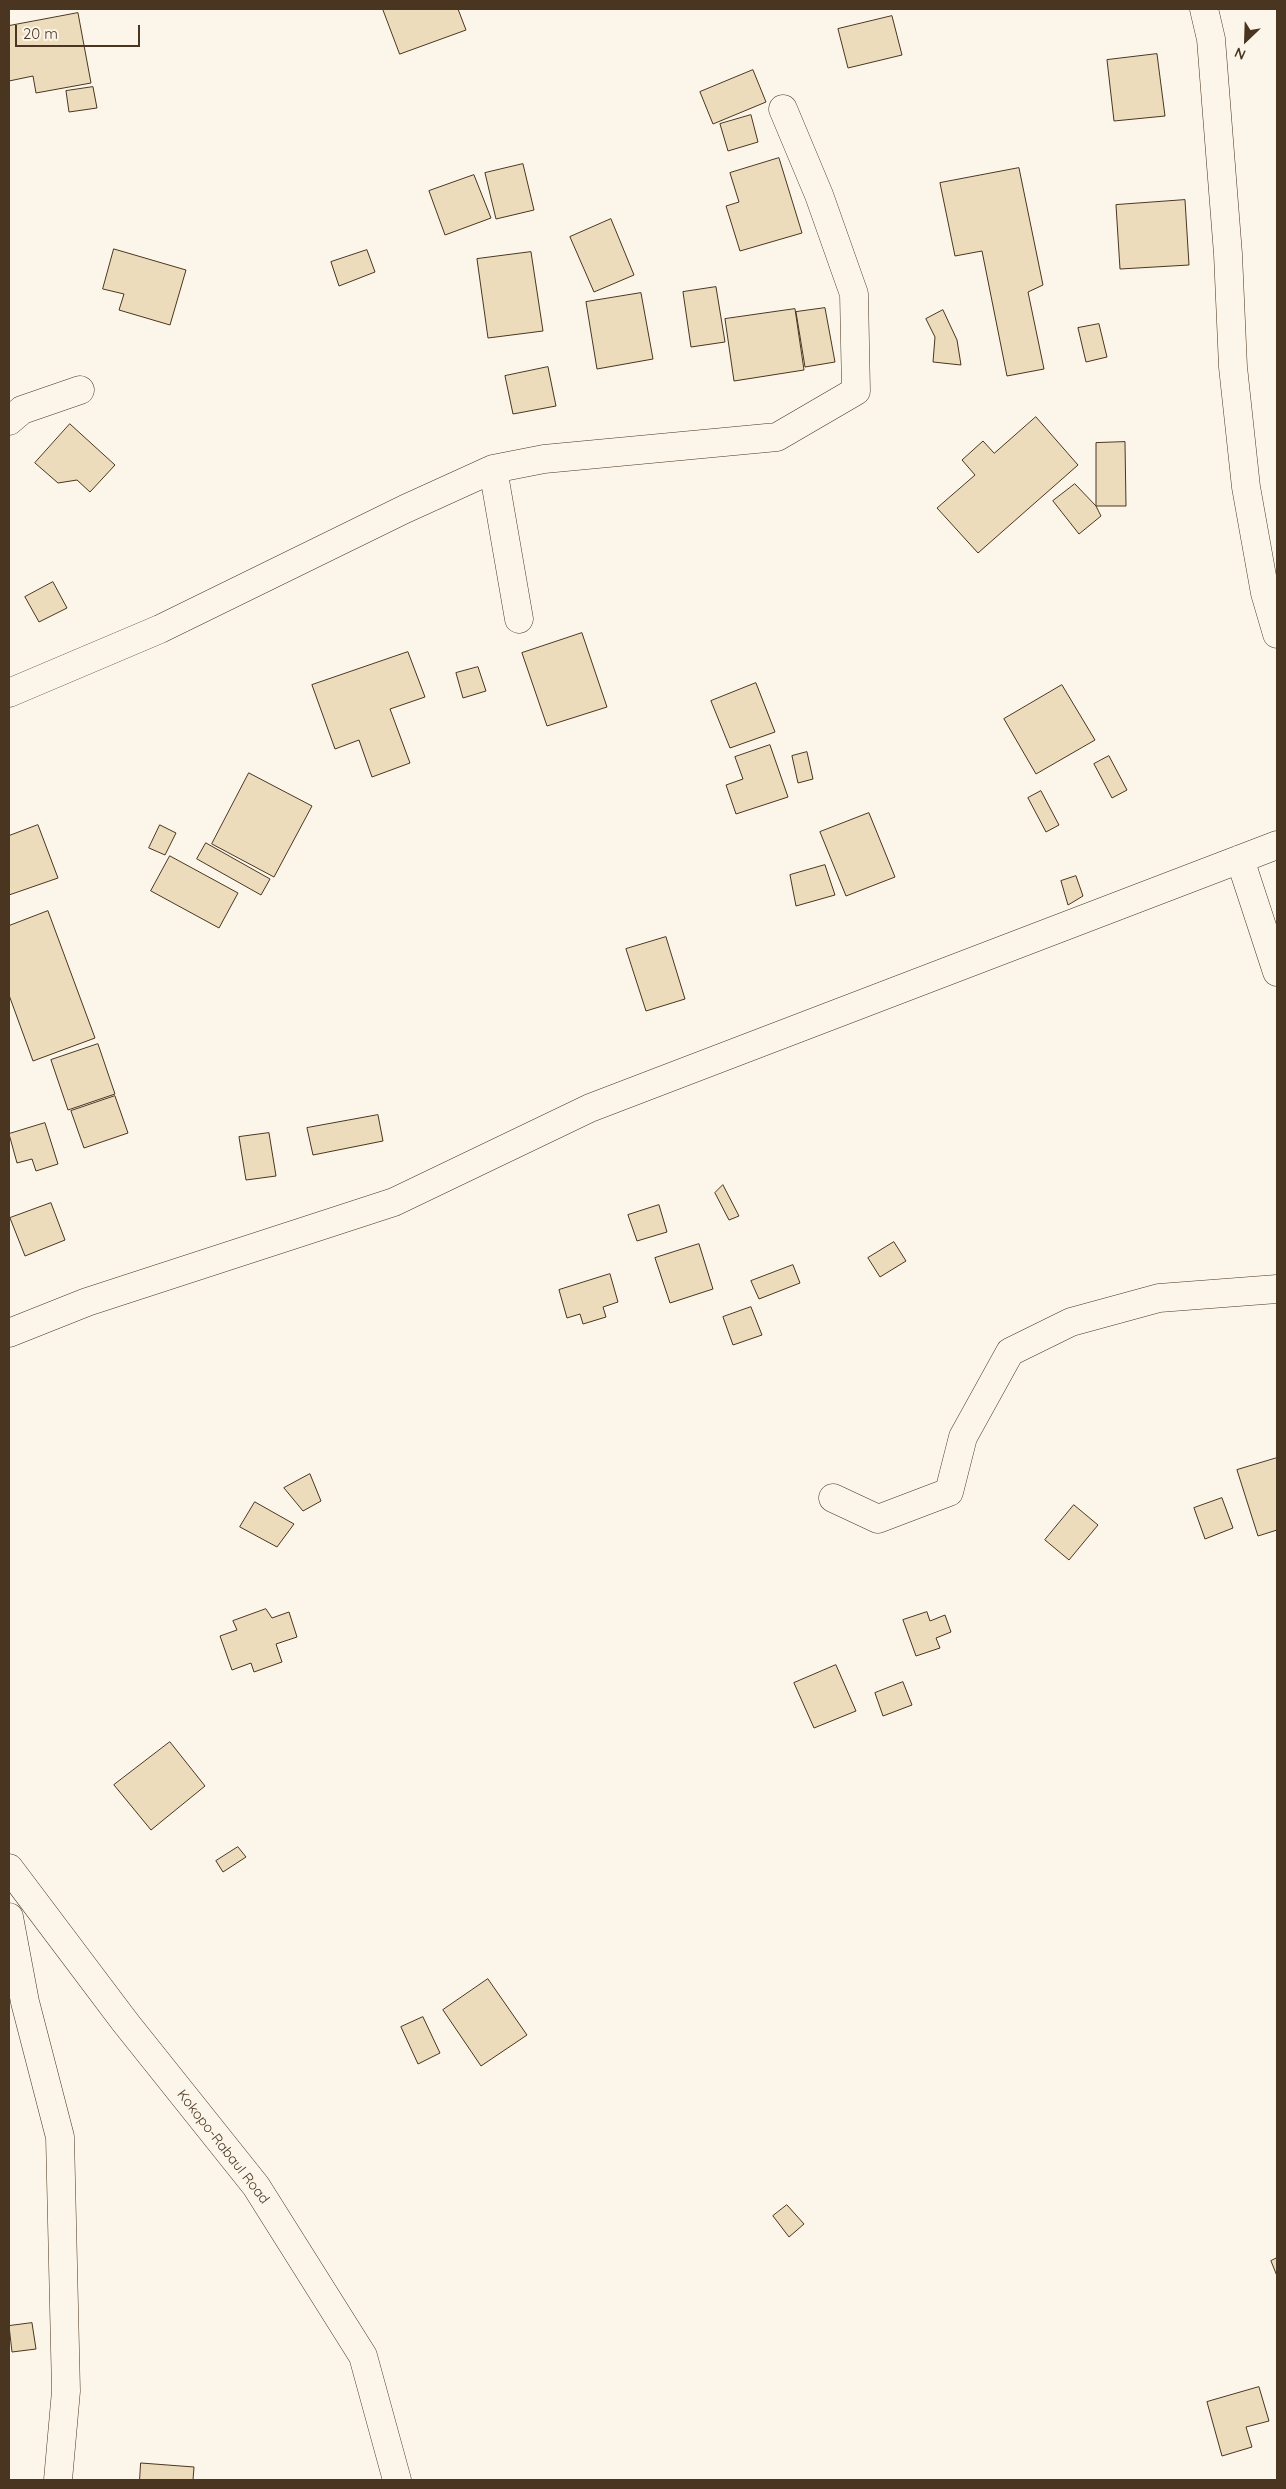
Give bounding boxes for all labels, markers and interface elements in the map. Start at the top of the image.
scale bar [18,15,142,47]
north arrow [1221,15,1271,65]
text: 20 m [23,24,58,43]
text: N [1232,43,1248,64]
street label: Kokopo-Rabaul Road [173,2087,273,2207]

